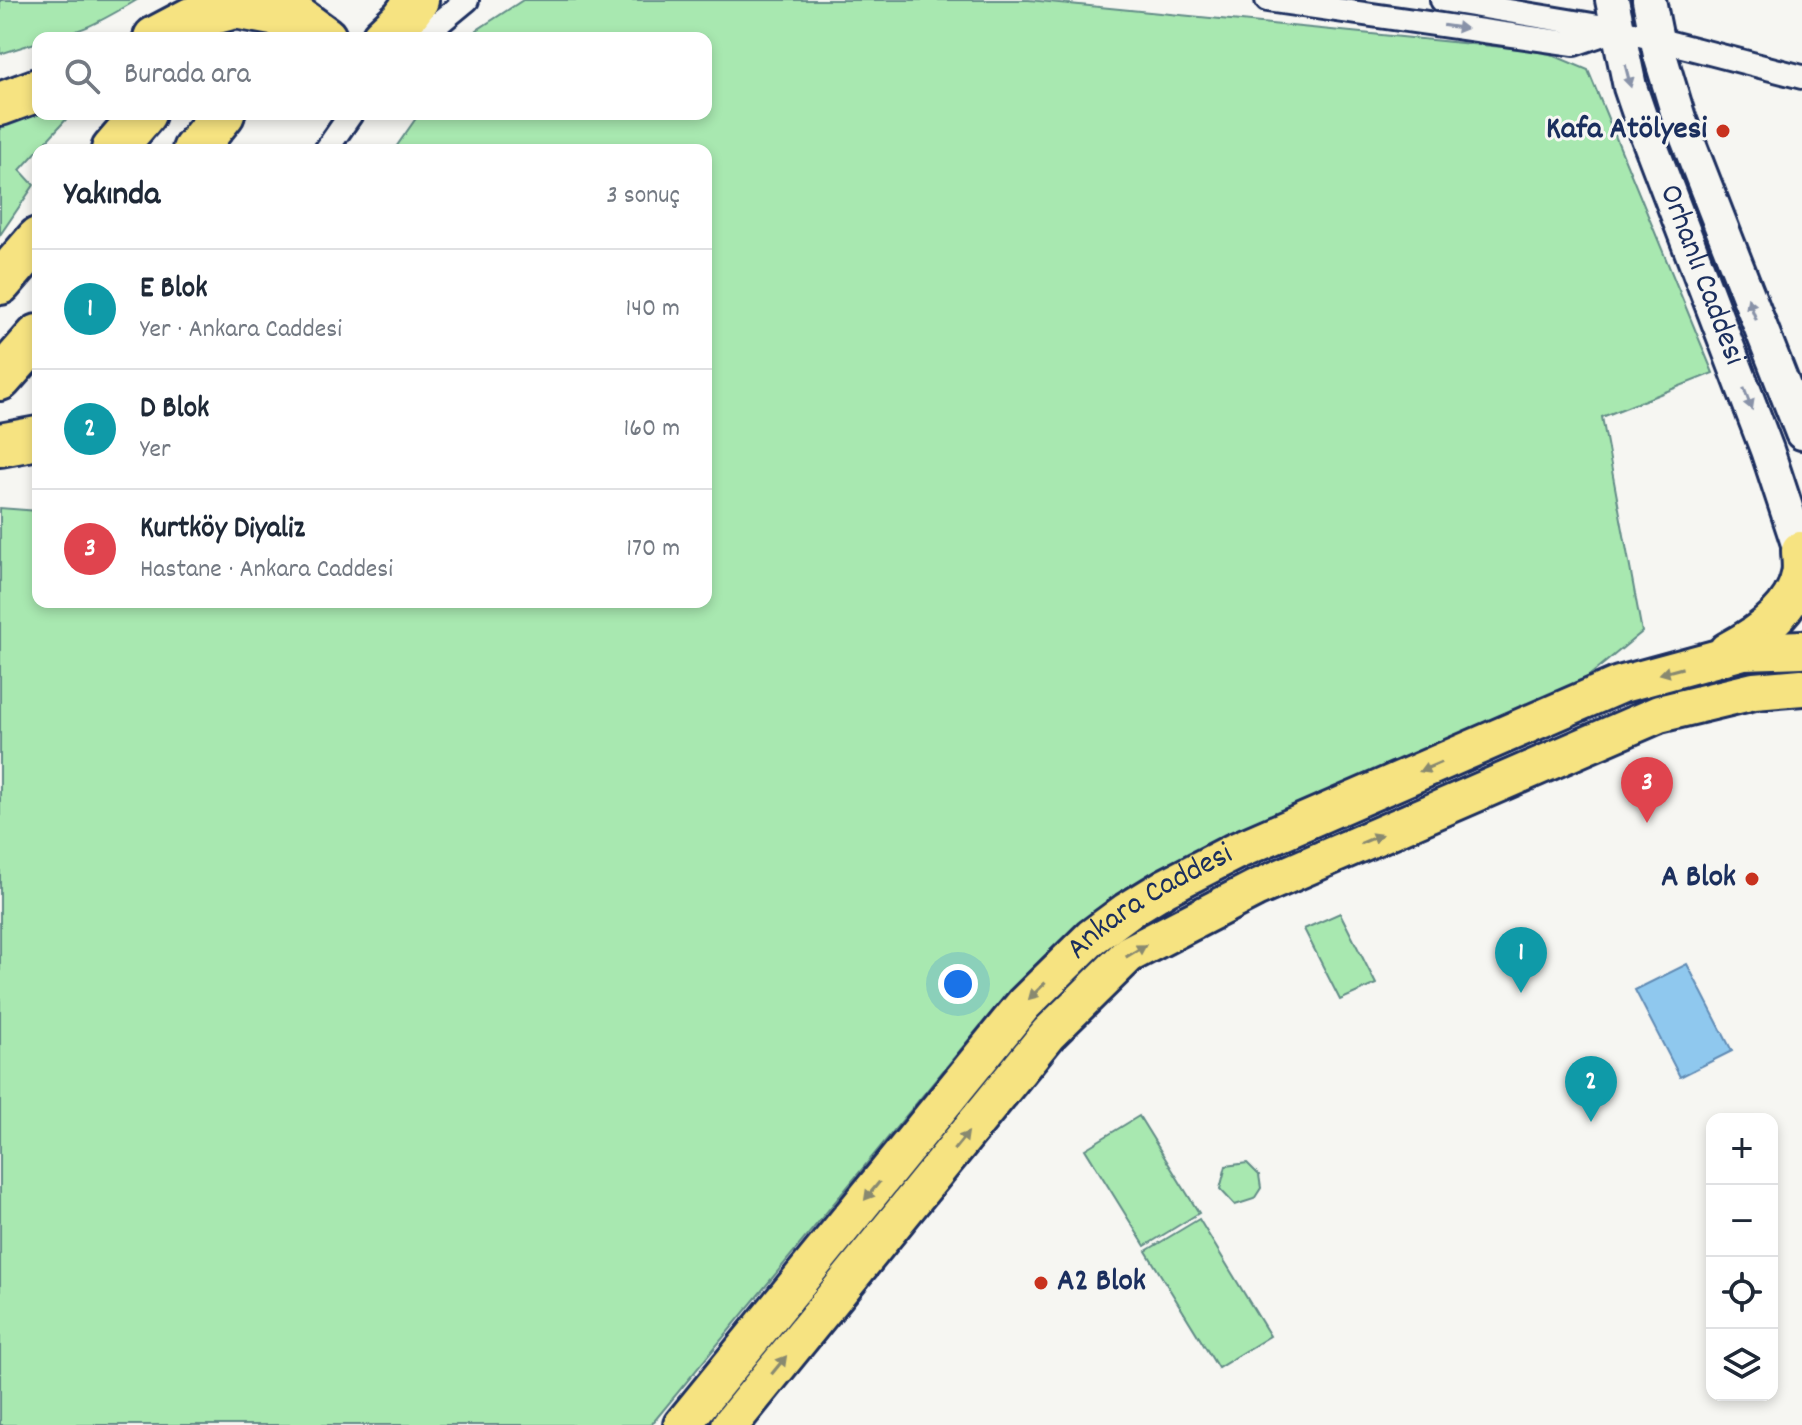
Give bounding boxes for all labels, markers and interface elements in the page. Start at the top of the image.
one-way arrow [1442,21,1467,34]
search box [32,32,712,120]
icon: search [60,54,104,98]
text: Burada ara [124,55,251,98]
one-way arrow [1622,64,1635,89]
place label: Kafa Atölyesi [1546,108,1707,154]
marker: Kafa Atölyesi [1714,122,1732,140]
text: Yakında [64,172,160,221]
text: 3 sonuç [606,178,680,215]
street label: Orhanlı Caddesi [1645,179,1756,372]
text: E Blok [140,269,208,312]
text: 1 [87,291,93,328]
text: 140 m [626,291,680,328]
one-way arrow [1745,297,1758,321]
text: Yer · Ankara Caddesi [140,312,342,349]
one-way arrow [1742,387,1755,411]
text: D Blok [140,389,209,432]
text: 2 [84,411,96,448]
text: 160 m [624,411,680,448]
text: Yer [140,432,171,469]
text: Kurtköy Diyaliz [140,509,305,552]
text: 3 [84,531,96,568]
text: 170 m [626,531,680,568]
text: Hastane · Ankara Caddesi [140,552,393,589]
one-way arrow [1658,665,1683,677]
pin: 3 [1621,757,1673,823]
one-way arrow [1418,761,1442,774]
street label: Ankara Caddesi [1057,833,1242,972]
one-way arrow [1359,833,1383,846]
place label: A Blok [1661,856,1736,902]
marker: A Blok [1743,870,1761,888]
pin: 1 [1495,927,1547,993]
one-way arrow [1125,944,1147,958]
your location [938,964,978,1004]
one-way arrow [1028,981,1047,1000]
pin: 2 [1565,1056,1617,1122]
map controls [1706,1113,1778,1401]
button: + [1706,1113,1778,1185]
one-way arrow [952,1132,969,1152]
one-way arrow [864,1181,881,1201]
button: − [1706,1185,1778,1257]
button: locate [1706,1257,1778,1329]
place label: A2 Blok [1057,1260,1146,1306]
marker: A2 Blok [1032,1274,1050,1292]
button: layers [1706,1329,1778,1401]
one-way arrow [770,1355,787,1375]

